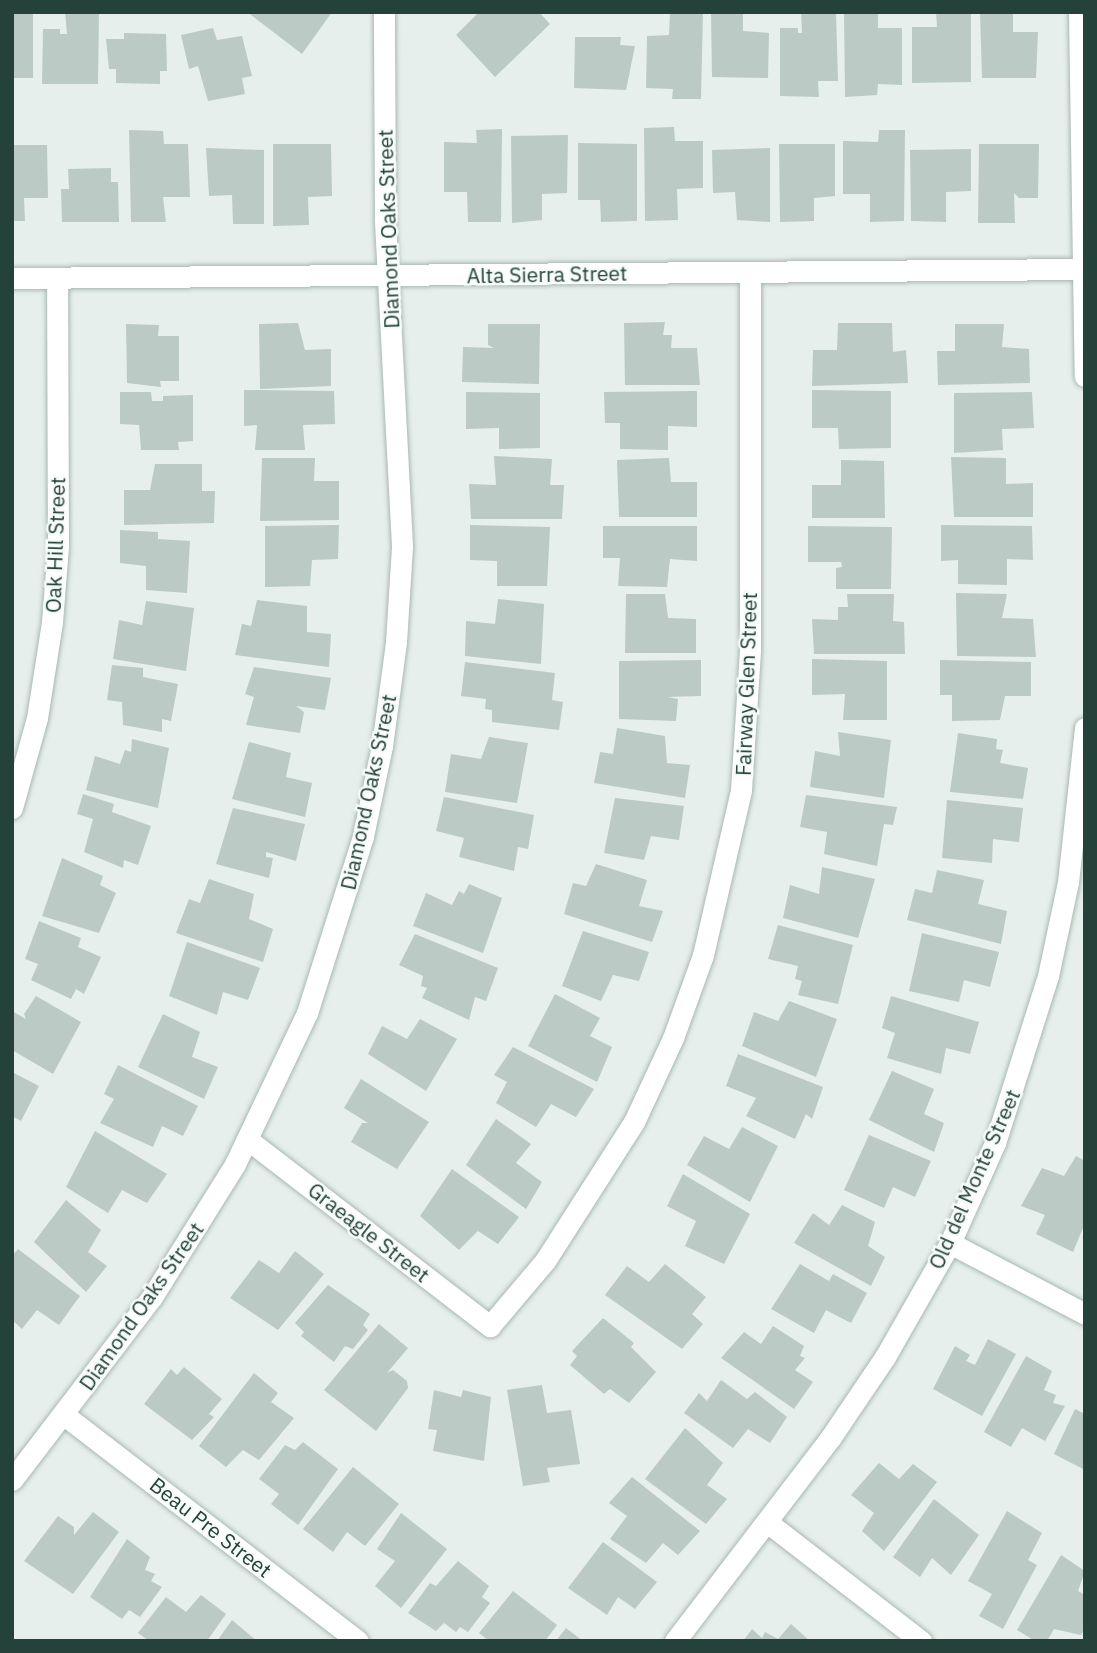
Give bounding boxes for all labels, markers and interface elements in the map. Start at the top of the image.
street label: Diamond Oaks Street [372,129,404,329]
street label: Alta Sierra Street [466,260,628,288]
street label: Oak Hill Street [40,477,70,613]
street label: Fairway Glen Street [730,592,762,776]
street label: Diamond Oaks Street [335,692,401,892]
street label: Old del Monte Street [923,1085,1025,1273]
street label: Graeagle Street [303,1177,435,1287]
street label: Diamond Oaks Street [73,1217,209,1395]
street label: Beau Pre Street [145,1472,277,1582]

